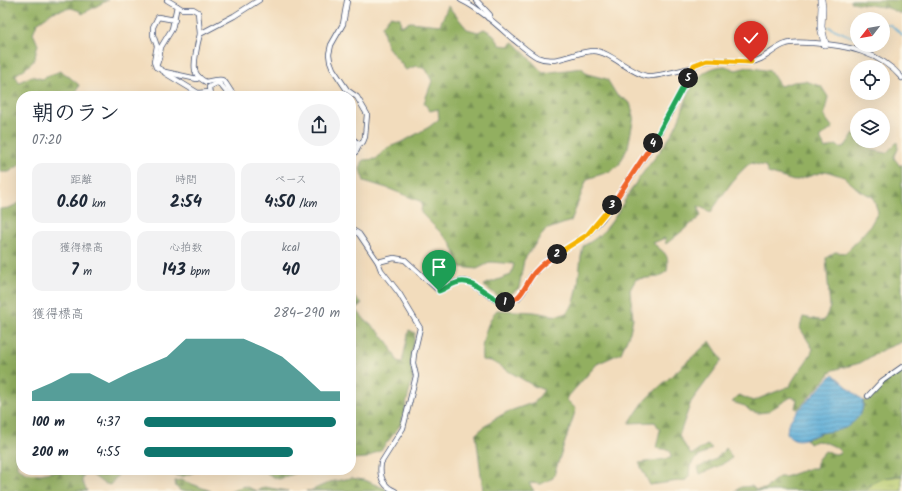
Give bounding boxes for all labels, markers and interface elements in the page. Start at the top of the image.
north arrow [850,12,890,52]
map controls [850,12,890,148]
pin [734,21,768,62]
icon: check [740,27,762,49]
button: locate [850,60,890,100]
pin: 5 [678,68,698,88]
text: 5 [685,69,691,87]
text: 朝のラン [32,97,120,132]
button: share [298,104,340,146]
button: layers [850,108,890,148]
text: 07:20 [32,130,62,151]
pin: 4 [643,133,663,153]
text: 4 [650,134,656,152]
text: 距離 [70,171,92,189]
text: 時間 [175,171,197,189]
text: ペース [274,171,307,189]
text: 0.60 [57,189,88,216]
text: 2:54 [170,189,202,216]
text: 4:50 [264,189,295,216]
text: km [88,195,106,213]
text: /km [295,195,317,213]
pin: 3 [602,195,622,215]
text: 3 [609,196,615,214]
text: 獲得標高 [59,239,103,257]
text: 心拍数 [169,239,202,257]
text: kcal [282,239,300,257]
pin: 2 [547,244,567,264]
text: 2 [554,245,560,263]
pin [422,250,456,291]
icon: arrive [428,256,450,278]
text: 7 [71,257,79,284]
text: 143 [162,257,186,284]
text: 40 [282,257,300,284]
text: m [79,263,92,281]
text: bpm [186,263,210,281]
pin: 1 [495,292,515,312]
text: 1 [503,293,507,311]
text: 284–290 m [274,303,340,324]
text: 獲得標高 [32,304,84,325]
text: 100 m [32,412,65,433]
text: 4:37 [96,412,120,433]
text: 200 m [32,442,69,463]
text: 4:55 [96,442,120,463]

